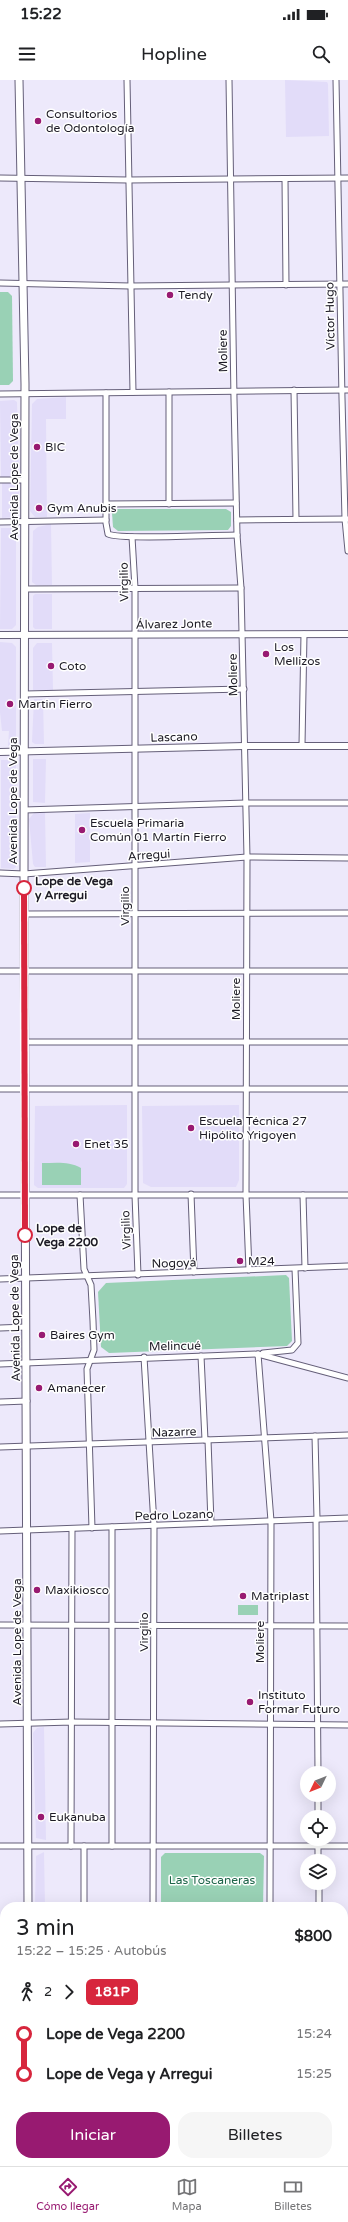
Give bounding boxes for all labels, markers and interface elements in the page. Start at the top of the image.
text: 15:22 [20,5,62,23]
icon: menu [16,43,38,65]
text: Hopline [141,43,207,65]
icon: search [310,43,332,65]
place label: Consultorios de Odontología [46,107,134,135]
marker: Consultorios de Odontología [33,116,43,126]
street label: Víctor Hugo [322,282,338,350]
place label: Tendy [178,288,213,302]
marker: Tendy [165,290,175,300]
street label: Moliere [216,329,230,372]
street label: Avenida Lope de Vega [7,413,21,541]
place label: BIC [45,440,65,454]
marker: BIC [32,442,42,452]
place label: Gym Anubis [47,501,117,515]
marker: Gym Anubis [34,503,44,513]
street label: Virgilio [117,562,131,602]
street label: Álvarez Jonte [136,616,213,632]
place label: Los Mellizos [274,640,320,668]
marker: Los Mellizos [261,649,271,659]
street label: Moliere [226,653,240,696]
place label: Coto [59,659,86,673]
marker: Coto [46,661,56,671]
place label: Martin Fierro [18,697,92,711]
marker: Martin Fierro [5,699,15,709]
street label: Lascano [150,729,198,745]
street label: Avenida Lope de Vega [6,737,20,865]
place label: Escuela Primaria Común 01 Martín Fierro [90,816,227,844]
marker: Escuela Primaria Común 01 Martín Fierro [77,825,87,835]
street label: Arregui [127,847,171,863]
place label: Lope de Vega y Arregui [35,874,113,903]
marker: Lope de Vega y Arregui [16,880,32,896]
street label: Virgilio [118,886,132,926]
street label: Moliere [229,977,243,1020]
place label: Escuela Técnica 27 Hipólito Yrigoyen [199,1114,307,1142]
marker: Escuela Técnica 27 Hipólito Yrigoyen [186,1123,196,1133]
place label: Enet 35 [84,1137,128,1151]
marker: Enet 35 [71,1139,81,1149]
street label: Virgilio [118,1210,134,1250]
place label: Lope de Vega 2200 [36,1221,99,1250]
marker: Lope de Vega 2200 [17,1227,33,1243]
street label: Avenida Lope de Vega [7,1254,23,1382]
place label: M24 [248,1254,275,1268]
street label: Nogoyá [151,1255,197,1271]
marker: M24 [235,1256,245,1266]
place label: Baires Gym [50,1328,115,1342]
marker: Baires Gym [37,1330,47,1340]
street label: Melincué [149,1339,201,1353]
place label: Amanecer [47,1381,106,1395]
marker: Amanecer [34,1383,44,1393]
street label: Nazarre [151,1424,197,1440]
street label: Pedro Lozano [134,1507,214,1523]
street label: Avenida Lope de Vega [10,1578,24,1706]
place label: Maxikiosco [45,1583,109,1597]
marker: Maxikiosco [32,1585,42,1595]
place label: Matriplast [251,1589,309,1603]
marker: Matriplast [238,1591,248,1601]
street label: Virgilio [137,1612,151,1652]
street label: Moliere [253,1620,267,1663]
place label: Instituto Formar Futuro [258,1688,340,1716]
marker: Instituto Formar Futuro [245,1697,255,1707]
north arrow [300,1766,336,1802]
map controls [300,1766,336,1890]
place label: Eukanuba [49,1810,106,1824]
button: locate [300,1810,336,1846]
marker: Eukanuba [36,1812,46,1822]
button: layers [300,1854,336,1890]
park label: Las Toscaneras [169,1873,255,1887]
text: 3 min [16,1915,75,1941]
text: $800 [294,1927,332,1945]
text: 15:22 – 15:25 · Autobús [16,1943,166,1959]
icon: walk [16,1981,38,2003]
icon: forward [58,1981,80,2003]
text: 181P [94,1983,130,2000]
text: 2 [44,1984,52,2000]
text: Lope de Vega 2200 [46,2025,185,2043]
text: 15:24 [296,2026,332,2042]
text: Lope de Vega y Arregui [46,2065,213,2083]
text: 15:25 [296,2066,332,2082]
button: Iniciar [16,2112,170,2158]
button: Billetes [178,2112,332,2158]
tab: Cómo llegar [36,2176,99,2213]
tab: Mapa [172,2176,202,2213]
tab: Billetes [274,2176,312,2213]

